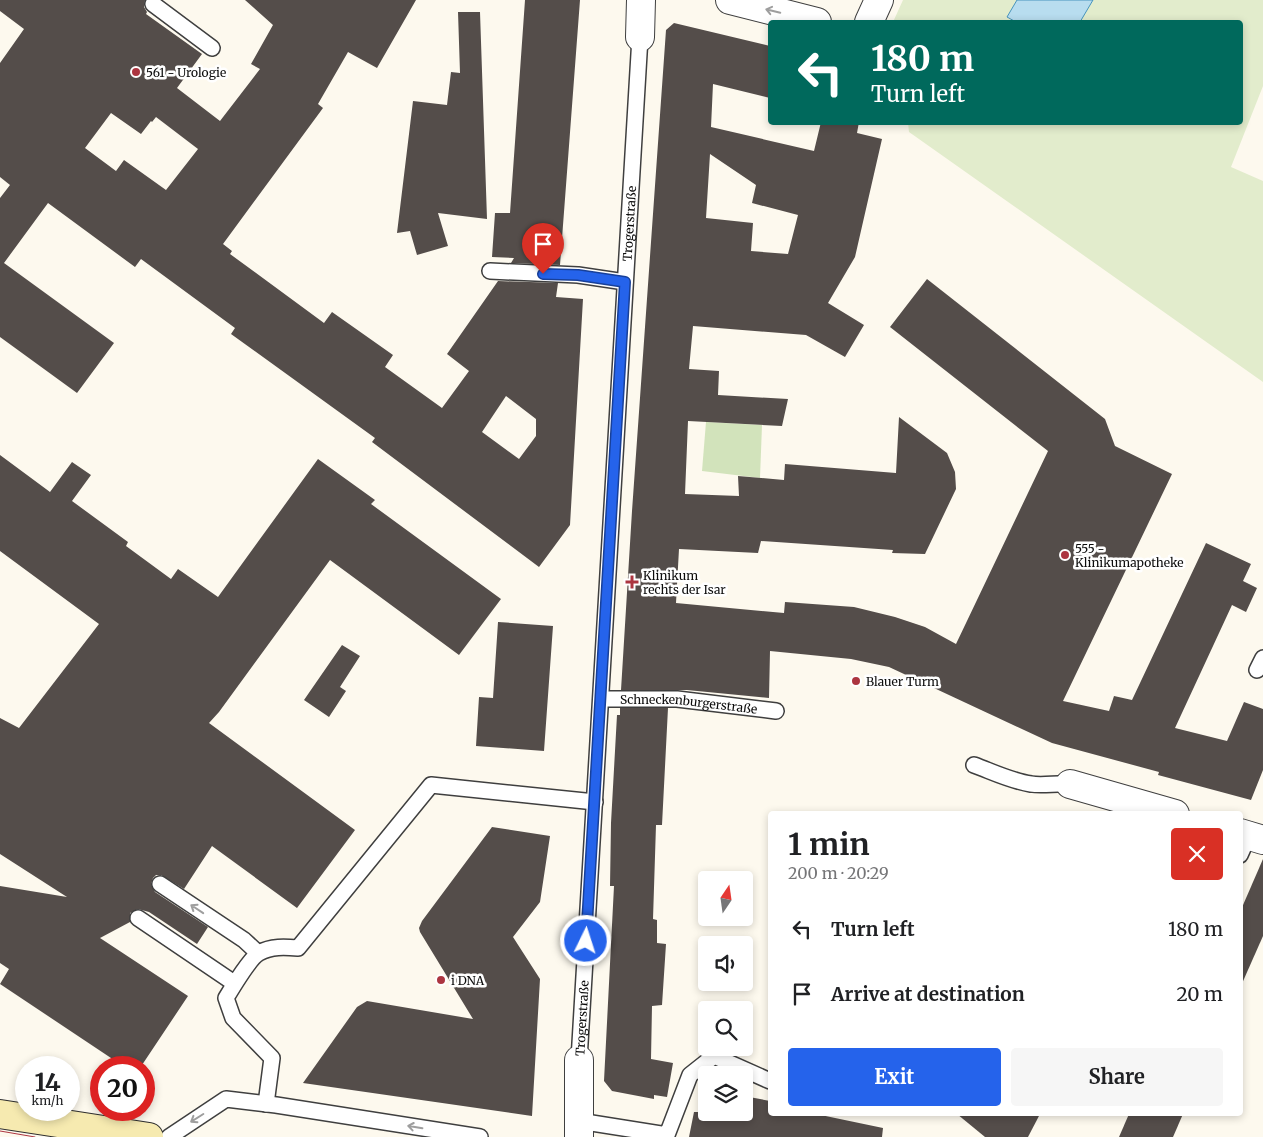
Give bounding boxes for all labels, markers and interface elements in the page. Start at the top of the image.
one-way arrow [766,6,782,15]
text: 180 m [871,37,974,81]
icon: left [788,40,853,105]
place label: 561 - Urologie [146,65,226,80]
marker: 561 - Urologie [130,66,142,78]
text: Turn left [871,80,965,108]
street label: Trogerstraße [619,185,639,262]
pin [522,223,564,274]
icon: arrive [529,230,557,258]
place label: 555 - Klinikumapotheke [1075,541,1184,570]
marker: 555 - Klinikumapotheke [1059,549,1071,561]
place label: Klinikum rechts der Isar [643,568,726,597]
marker: Klinikum rechts der Isar [625,575,639,589]
place label: Blauer Turm [866,674,939,689]
marker: Blauer Turm [850,675,862,687]
street label: Schneckenburgerstraße [620,691,758,716]
text: 1 min [788,825,870,863]
button: close [1171,828,1223,880]
text: 200 m · 20:29 [788,863,889,883]
north arrow [698,871,752,926]
map controls [698,871,753,1121]
one-way arrow [190,903,204,913]
position arrow [559,914,611,966]
icon: left [788,915,816,943]
text: Turn left [831,917,915,941]
text: 180 m [1168,917,1223,941]
button: sound [698,936,753,991]
place label: i DNA [451,973,485,988]
marker: i DNA [435,974,447,986]
street label: Trogerstraße [572,980,591,1056]
icon: arrive [788,980,816,1008]
text: Arrive at destination [831,982,1025,1006]
text: 20 m [1176,982,1223,1006]
button: search [698,1001,753,1056]
button: Exit [788,1048,1001,1106]
button: Share [1011,1048,1223,1106]
speed limit sign: 20 [90,1056,155,1121]
text: 14 [34,1066,61,1098]
button: layers [698,1066,753,1121]
text: km/h [32,1093,63,1108]
one-way arrow [190,1113,204,1123]
one-way arrow [407,1122,423,1132]

